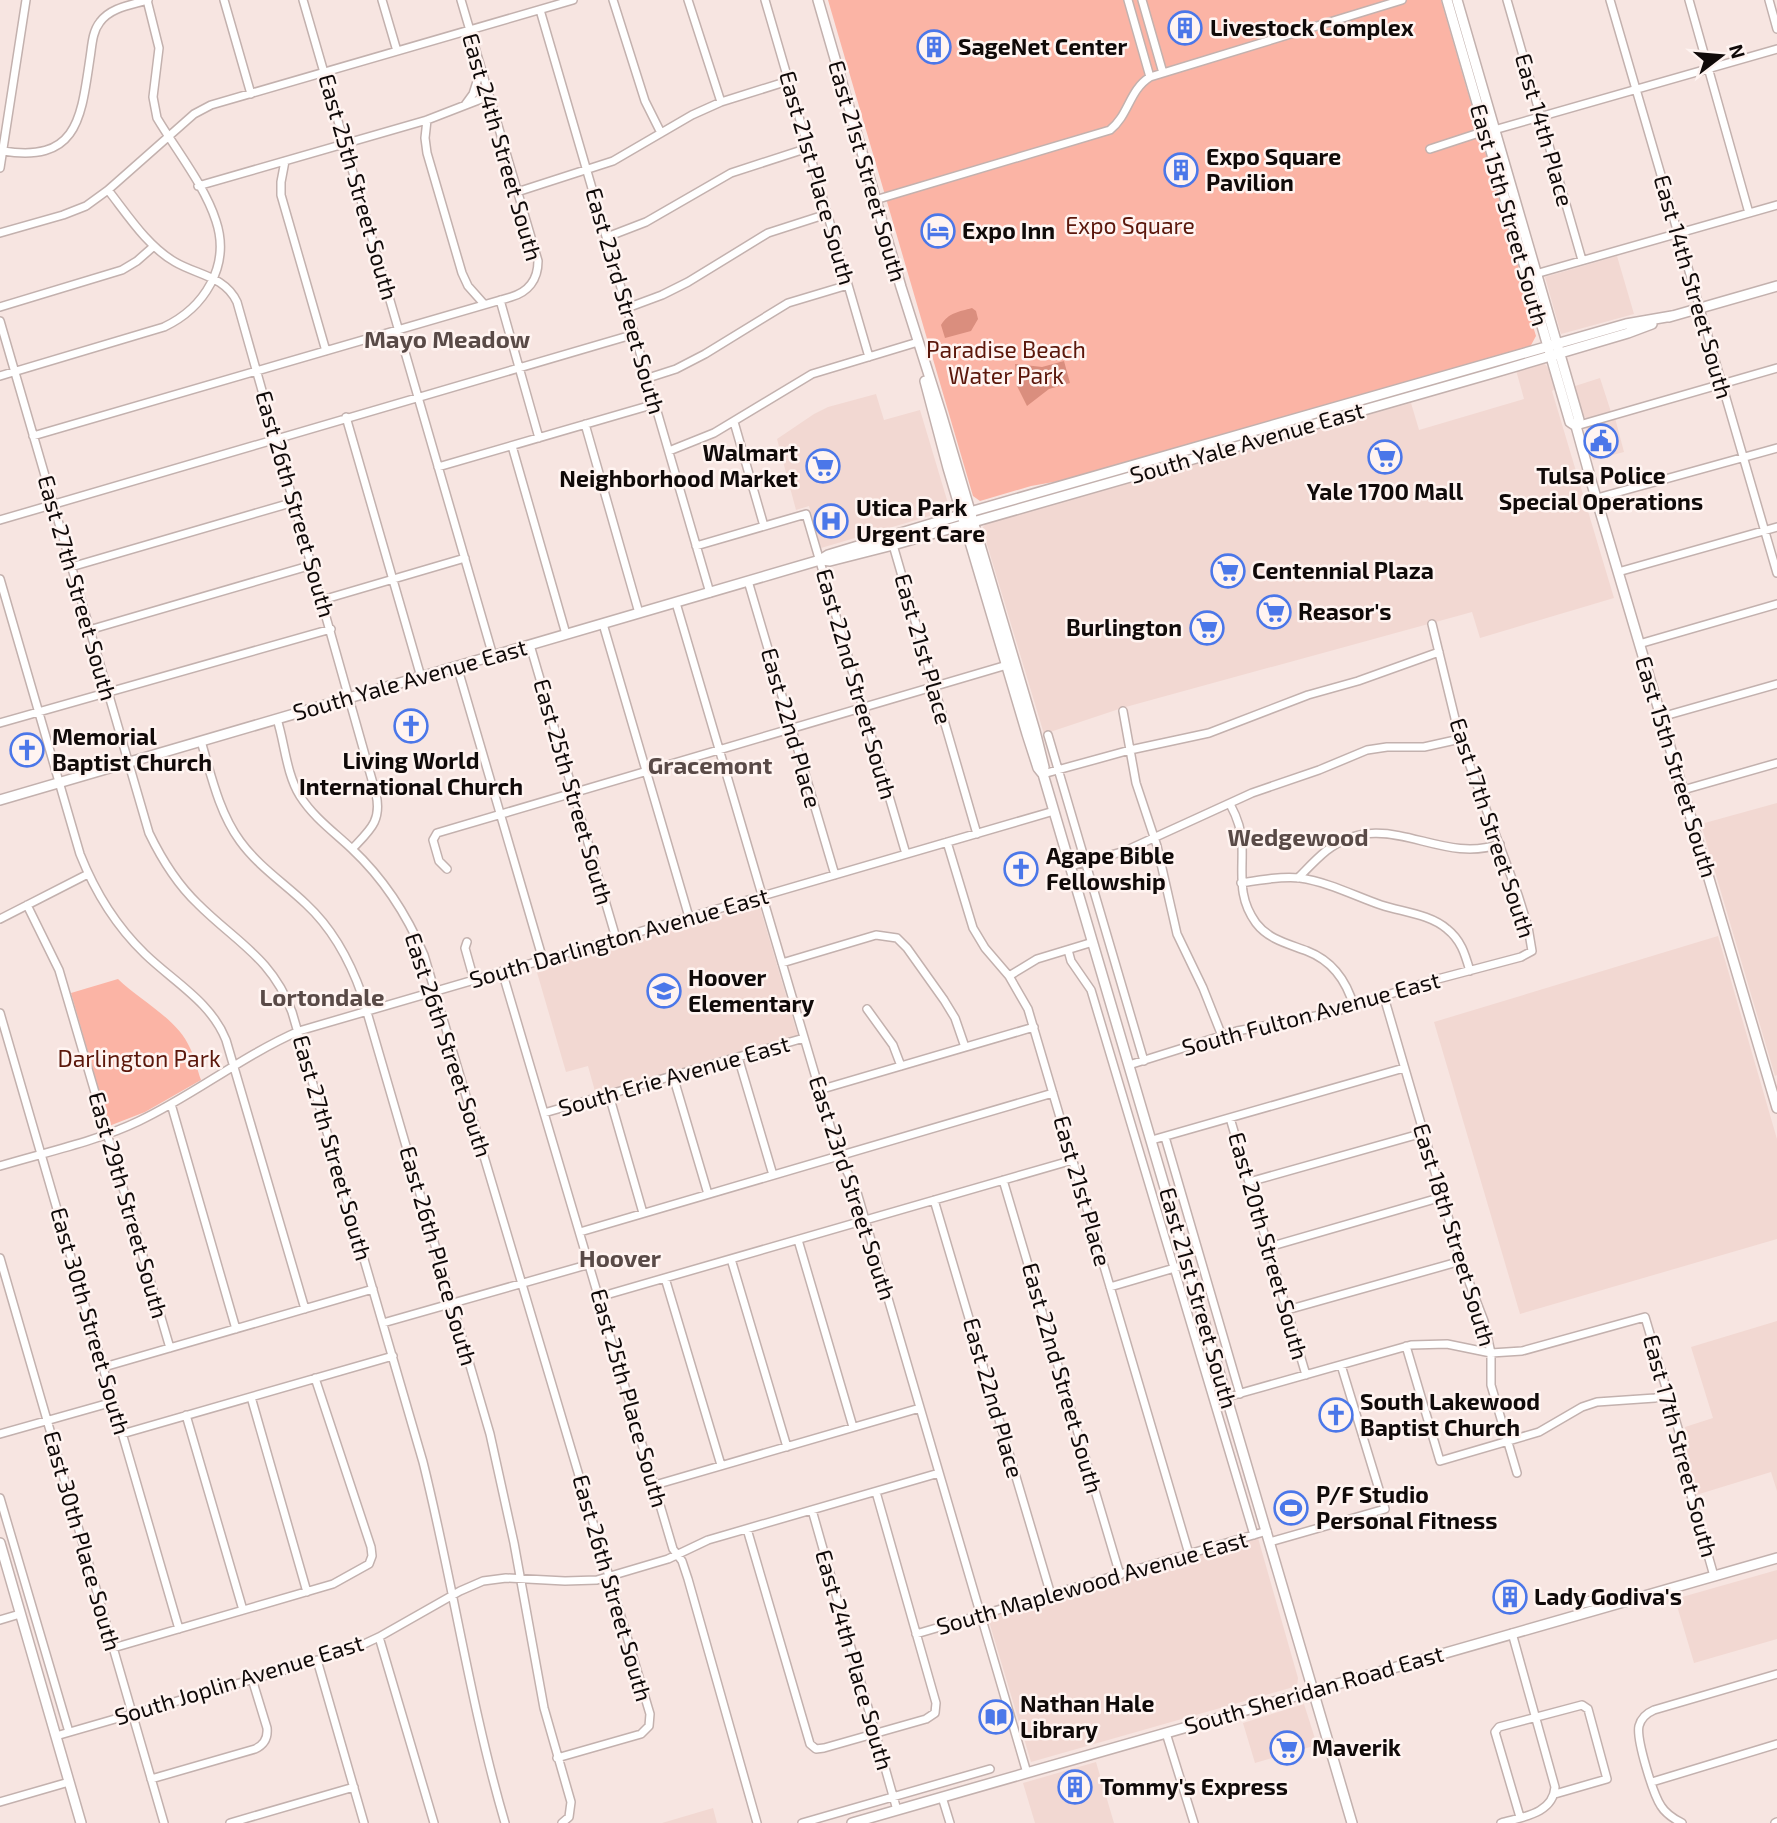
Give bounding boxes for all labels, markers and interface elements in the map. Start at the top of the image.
building icon: Livestock Complex [1166,9,1204,47]
place label: Livestock Complex [1210,13,1414,41]
north arrow [1686,21,1756,91]
building icon: SageNet Center [915,28,953,66]
street label: East 24th Street South [457,30,549,264]
place label: SageNet Center [958,32,1127,60]
text: N [1725,41,1751,61]
street label: East 14th Place [1510,50,1580,210]
street label: East 21st Street South [823,57,913,285]
street label: East 21st Place South [774,67,862,288]
street label: East 25th Street South [313,70,405,303]
street label: East 15th Street South [1465,100,1555,329]
place label: Expo Square Pavilion [1206,142,1341,196]
building icon: Expo Square Pavilion [1162,151,1200,189]
street label: East 14th Street South [1649,171,1739,402]
street label: East 23rd Street South [580,184,672,417]
park label: Expo Square [1065,211,1195,239]
hotel icon: Expo Inn [919,212,957,250]
place label: Expo Inn [962,216,1055,244]
district label: Mayo Meadow [364,324,531,353]
park label: Paradise Beach Water Park [926,335,1086,389]
street label: East 26th Street South [250,387,342,620]
street label: South Yale Avenue East [1127,395,1367,489]
public building icon: Tulsa Police Special Operations [1582,422,1620,460]
place label: Walmart Neighborhood Market [559,438,798,492]
supermarket icon: Yale 1700 Mall [1366,438,1404,476]
supermarket icon: Walmart Neighborhood Market [804,447,842,485]
place label: Tulsa Police Special Operations [1499,461,1703,515]
street label: East 27th Street South [32,472,124,704]
place label: Yale 1700 Mall [1307,477,1464,505]
place label: Utica Park Urgent Care [856,493,985,547]
hospital icon: Utica Park Urgent Care [812,502,850,540]
supermarket icon: Centennial Plaza [1209,552,1247,590]
place label: Centennial Plaza [1252,556,1434,584]
street label: East 22nd Street South [811,565,903,802]
street label: East 21st Place [889,570,959,727]
supermarket icon: Reasor's [1255,593,1293,631]
place label: Reasor's [1298,597,1392,625]
supermarket icon: Burlington [1188,609,1226,647]
place label: Burlington [1066,613,1182,641]
street label: South Yale Avenue East [290,632,530,726]
street label: East 22nd Place [756,645,828,811]
street label: East 15th Street South [1630,653,1724,881]
street label: East 25th Street South [528,675,620,908]
church icon: Living World International Church [392,707,430,745]
street label: East 17th Street South [1444,714,1542,941]
place label: Memorial Baptist Church [52,722,212,776]
church icon: Memorial Baptist Church [8,731,46,769]
place label: Living World International Church [299,746,523,800]
district label: Gracemont [648,750,772,779]
district label: Wedgewood [1227,822,1369,851]
place label: Agape Bible Fellowship [1046,841,1174,895]
church icon: Agape Bible Fellowship [1002,850,1040,888]
street label: South Darlington Avenue East [466,881,772,993]
street label: East 26th Street South [399,929,499,1161]
place label: Hoover Elementary [688,963,814,1017]
street label: South Fulton Avenue East [1179,965,1443,1061]
school or university icon: Hoover Elementary [645,972,683,1010]
district label: Lortondale [259,982,385,1011]
street label: South Erie Avenue East [555,1029,793,1121]
street label: East 27th Street South [287,1032,379,1264]
park label: Darlington Park [57,1044,221,1072]
street label: East 23rd Street South [803,1072,902,1303]
street label: East 29th Street South [83,1088,175,1321]
street label: East 21st Place [1048,1112,1118,1269]
street label: East 18th Street South [1408,1120,1502,1350]
street label: East 20th Street South [1223,1129,1315,1363]
street label: East 26th Place South [394,1143,484,1369]
street label: East 21st Street South [1154,1184,1244,1412]
street label: East 30th Street South [45,1204,137,1438]
district label: Hoover [579,1243,662,1272]
street label: East 22nd Street South [1017,1259,1109,1496]
street label: East 25th Place South [585,1285,675,1510]
street label: East 22nd Place [958,1315,1030,1481]
street label: East 17th Street South [1638,1331,1724,1560]
place label: South Lakewood Baptist Church [1360,1387,1540,1441]
church icon: South Lakewood Baptist Church [1317,1396,1355,1434]
street label: East 30th Place South [38,1427,128,1654]
street label: East 26th Street South [567,1471,659,1704]
place label: P/F Studio Personal Fitness [1316,1480,1497,1534]
sports icon: P/F Studio Personal Fitness [1272,1489,1310,1527]
street label: South Maplewood Avenue East [933,1524,1251,1640]
street label: East 24th Place South [810,1546,900,1773]
building icon: Lady Godiva's [1491,1578,1529,1616]
place label: Lady Godiva's [1534,1582,1682,1610]
street label: South Joplin Avenue East [111,1628,367,1730]
street label: South Sheridan Road East [1181,1639,1447,1739]
place label: Nathan Hale Library [1020,1689,1154,1743]
library icon: Nathan Hale Library [977,1698,1015,1736]
supermarket icon: Maverik [1268,1729,1306,1767]
place label: Maverik [1312,1733,1401,1761]
building icon: Tommy's Express [1056,1768,1094,1806]
place label: Tommy's Express [1100,1772,1288,1800]

